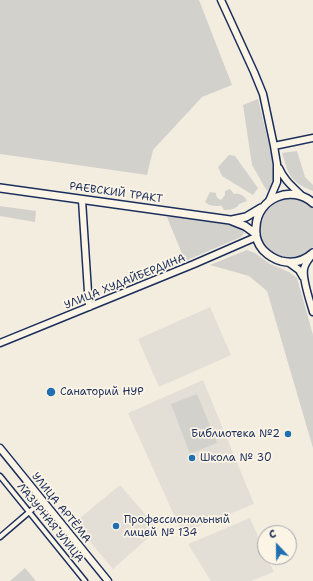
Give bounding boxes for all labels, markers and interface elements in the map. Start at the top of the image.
street label: РАЕВСКИЙ ТРАКТ [68,180,164,206]
street label: УЛИЦА ХУДАЙБЕРДИНА [63,252,187,312]
place label: Санаторий НУР [60,385,144,399]
marker: Санаторий НУР [45,386,57,398]
place label: Библиотека №2 [191,427,280,441]
marker: Библиотека №2 [283,429,293,439]
place label: Школа № 30 [200,451,272,465]
marker: Школа № 30 [187,453,197,463]
street label: УЛИЦА АРТЁМА [29,470,93,546]
street label: ЛАЗУРНАЯ УЛИЦА [14,481,86,565]
place label: Профессиональный лицей № 134 [124,513,230,539]
marker: Профессиональный лицей № 134 [111,521,121,531]
north arrow [257,525,297,565]
text: С [267,526,279,543]

